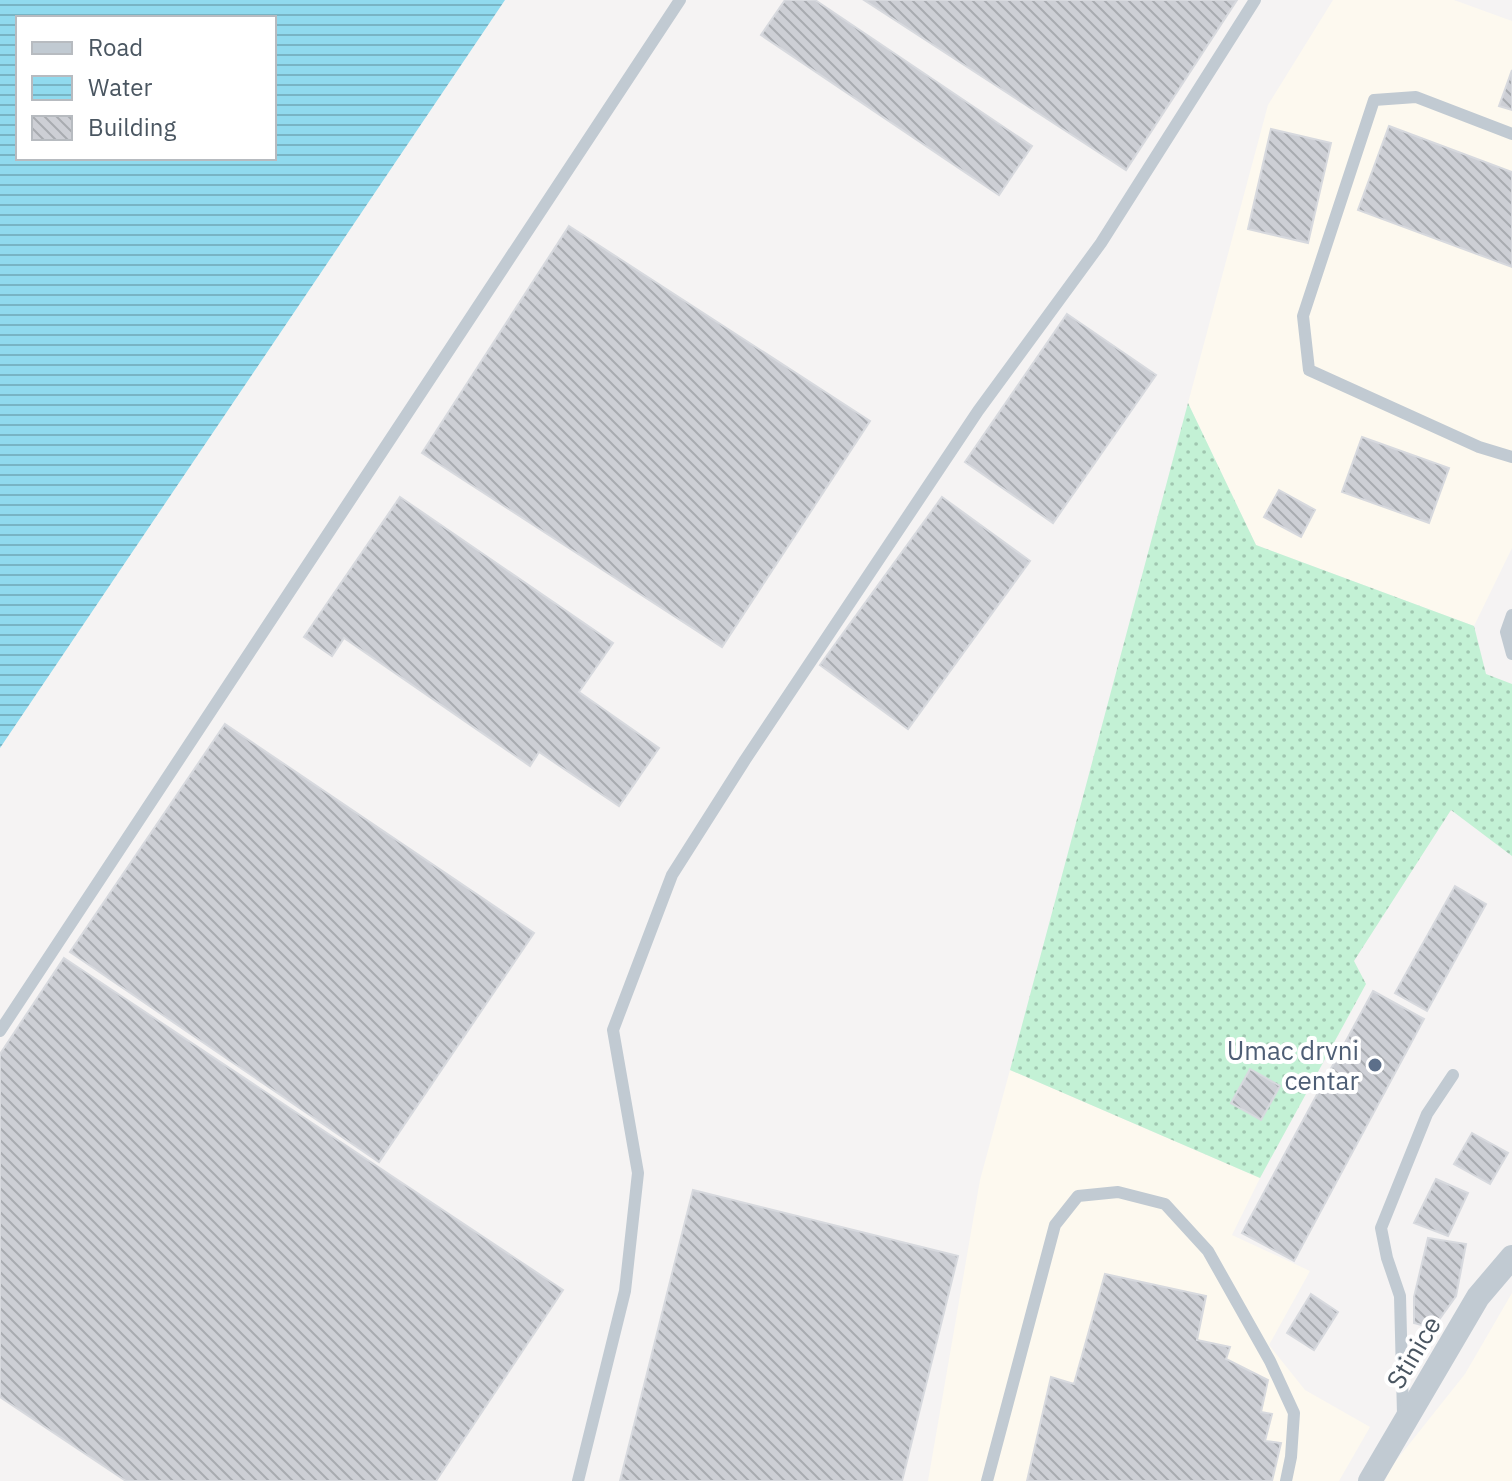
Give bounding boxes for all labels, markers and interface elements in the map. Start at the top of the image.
legend [16,16,276,160]
text: Road [88,31,143,63]
text: Water [88,71,152,103]
text: Building [88,111,176,143]
place label: Umac drvni centar [1227,1033,1359,1097]
marker: Umac drvni centar [1366,1056,1384,1074]
street label: Stinice [1378,1309,1448,1395]

